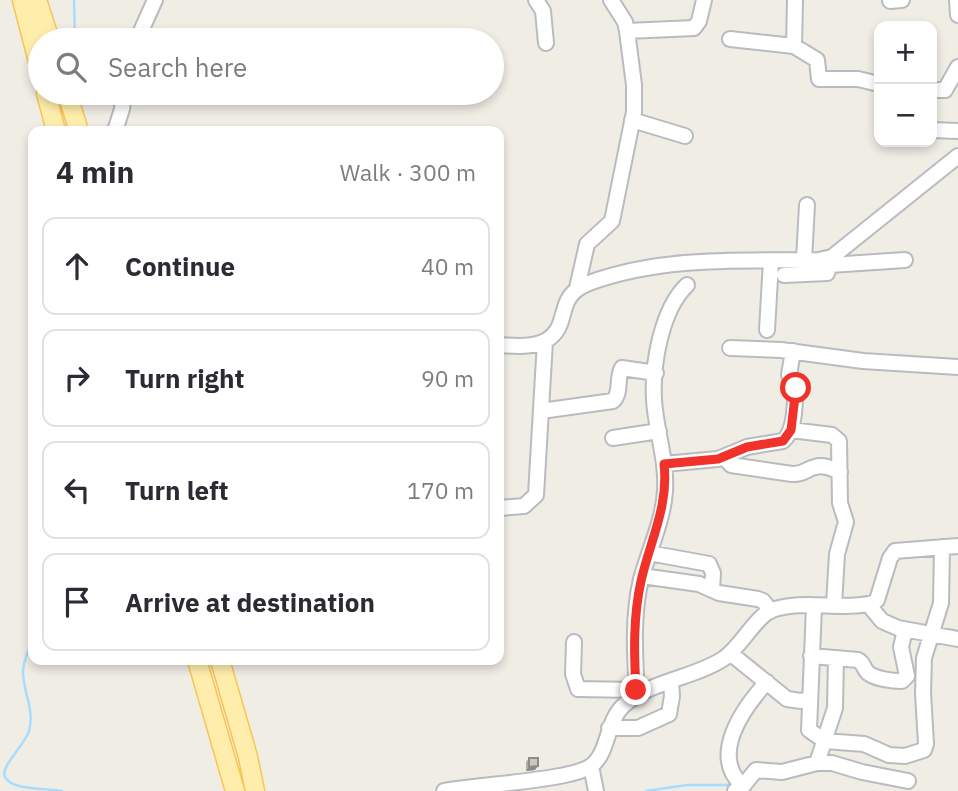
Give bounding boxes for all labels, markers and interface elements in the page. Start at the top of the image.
map controls [874,21,937,147]
button: + [874,21,937,84]
search box [28,28,504,105]
icon: search [52,48,90,86]
text: Search here [108,50,247,84]
button: − [874,84,937,147]
text: 4 min [56,152,134,191]
text: Walk · 300 m [340,157,476,187]
icon: ahead [58,247,96,285]
text: Continue [125,249,235,283]
text: 40 m [421,251,474,281]
icon: right [58,359,96,397]
text: Turn right [125,361,244,395]
text: 90 m [421,363,474,393]
route start [780,372,811,403]
icon: left [58,471,96,509]
text: Turn left [125,473,228,507]
text: 170 m [407,475,474,505]
icon: arrive [58,583,96,621]
text: Arrive at destination [125,585,375,619]
route end [620,674,651,705]

